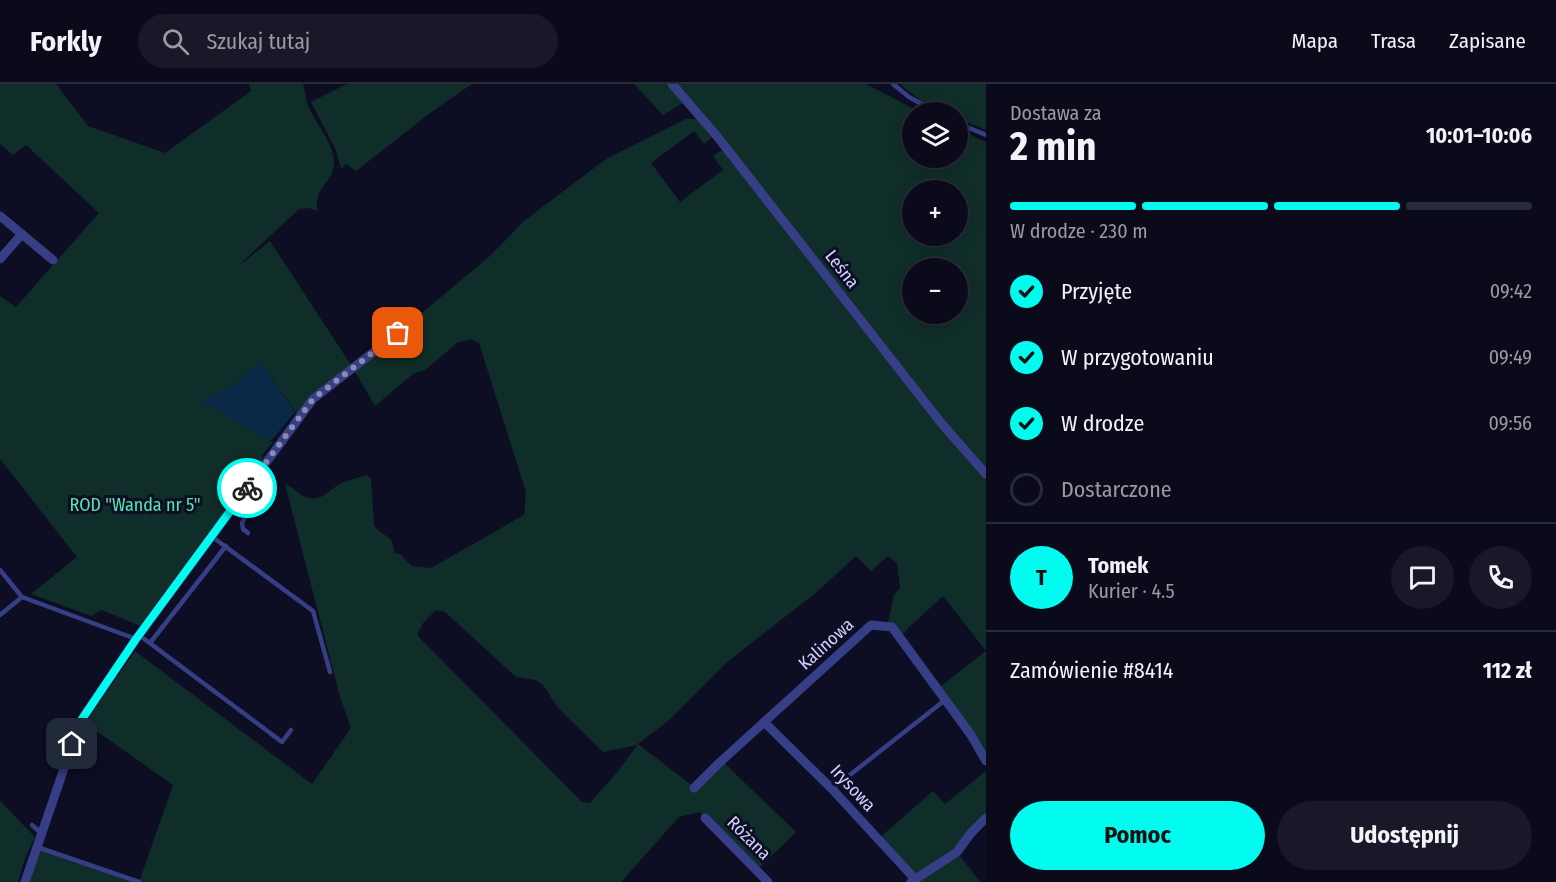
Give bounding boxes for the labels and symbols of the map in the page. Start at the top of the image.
street label: Leśna [820,245,864,293]
pin [372,307,423,358]
courier [217,458,277,518]
park label: ROD "Wanda nr 5" [70,494,200,516]
street label: Kalinowa [794,613,858,674]
pin [46,718,97,769]
street label: Irysowa [826,760,880,816]
street label: Różana [723,812,776,865]

